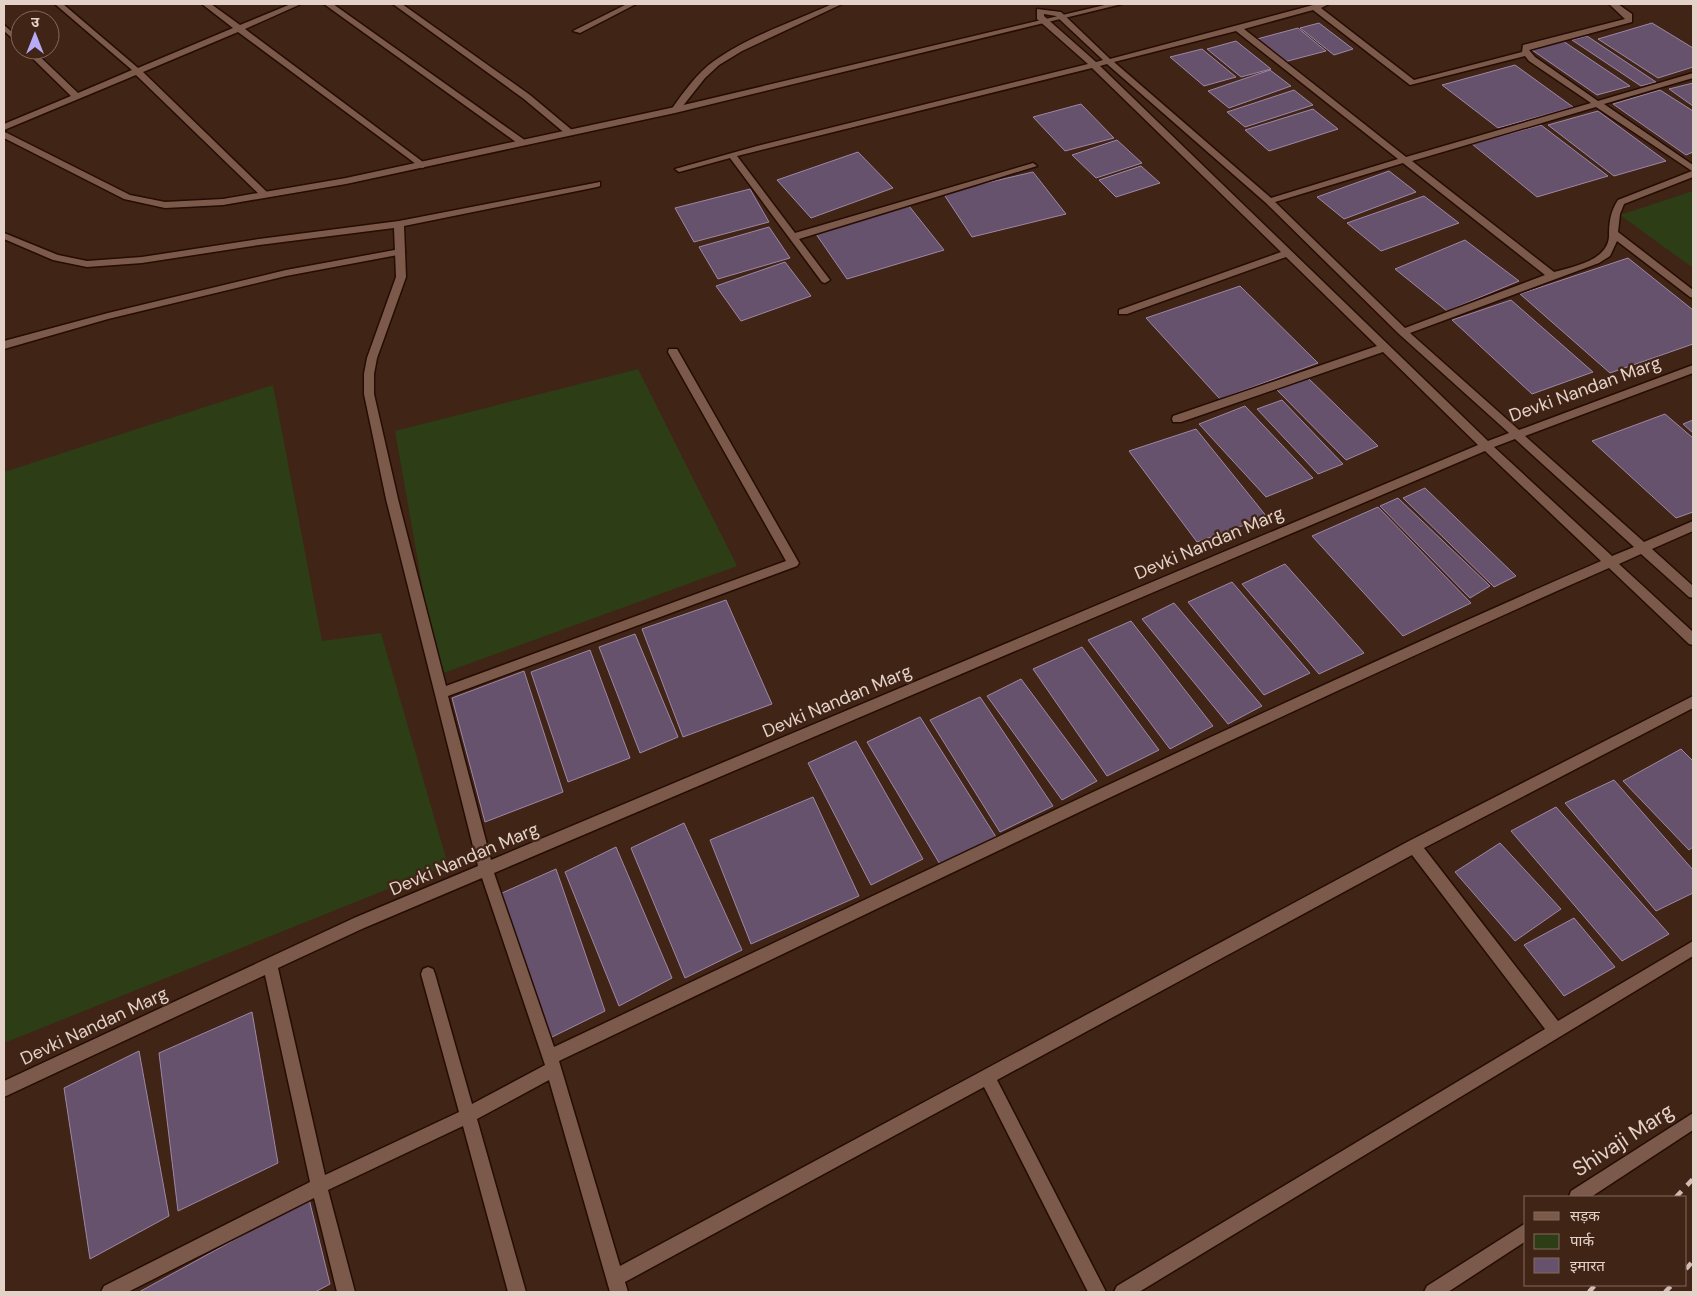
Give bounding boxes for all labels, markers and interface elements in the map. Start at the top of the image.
north arrow [10,10,60,60]
text: उ [31,13,40,31]
street label: Devki Nandan Marg [1506,350,1664,428]
street label: Devki Nandan Marg [1131,501,1287,585]
street label: Devki Nandan Marg [759,659,915,743]
street label: Devki Nandan Marg [386,817,542,901]
street label: Devki Nandan Marg [16,981,172,1071]
street label: Shivaji Marg [1567,1097,1679,1183]
legend [1524,1196,1687,1286]
text: सड़क [1570,1206,1600,1226]
text: पार्क [1570,1231,1594,1251]
text: इमारत [1570,1256,1605,1276]

